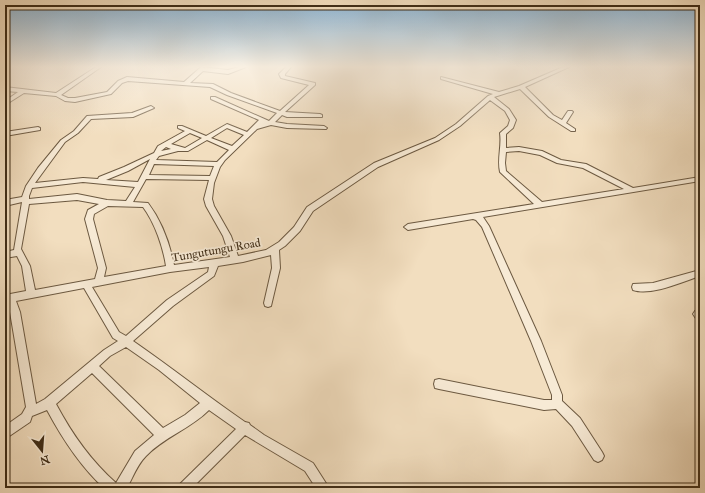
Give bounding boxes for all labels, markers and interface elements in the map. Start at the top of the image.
street label: Tungutungu Road [170,235,262,266]
north arrow [22,431,62,471]
text: N [38,453,51,468]

